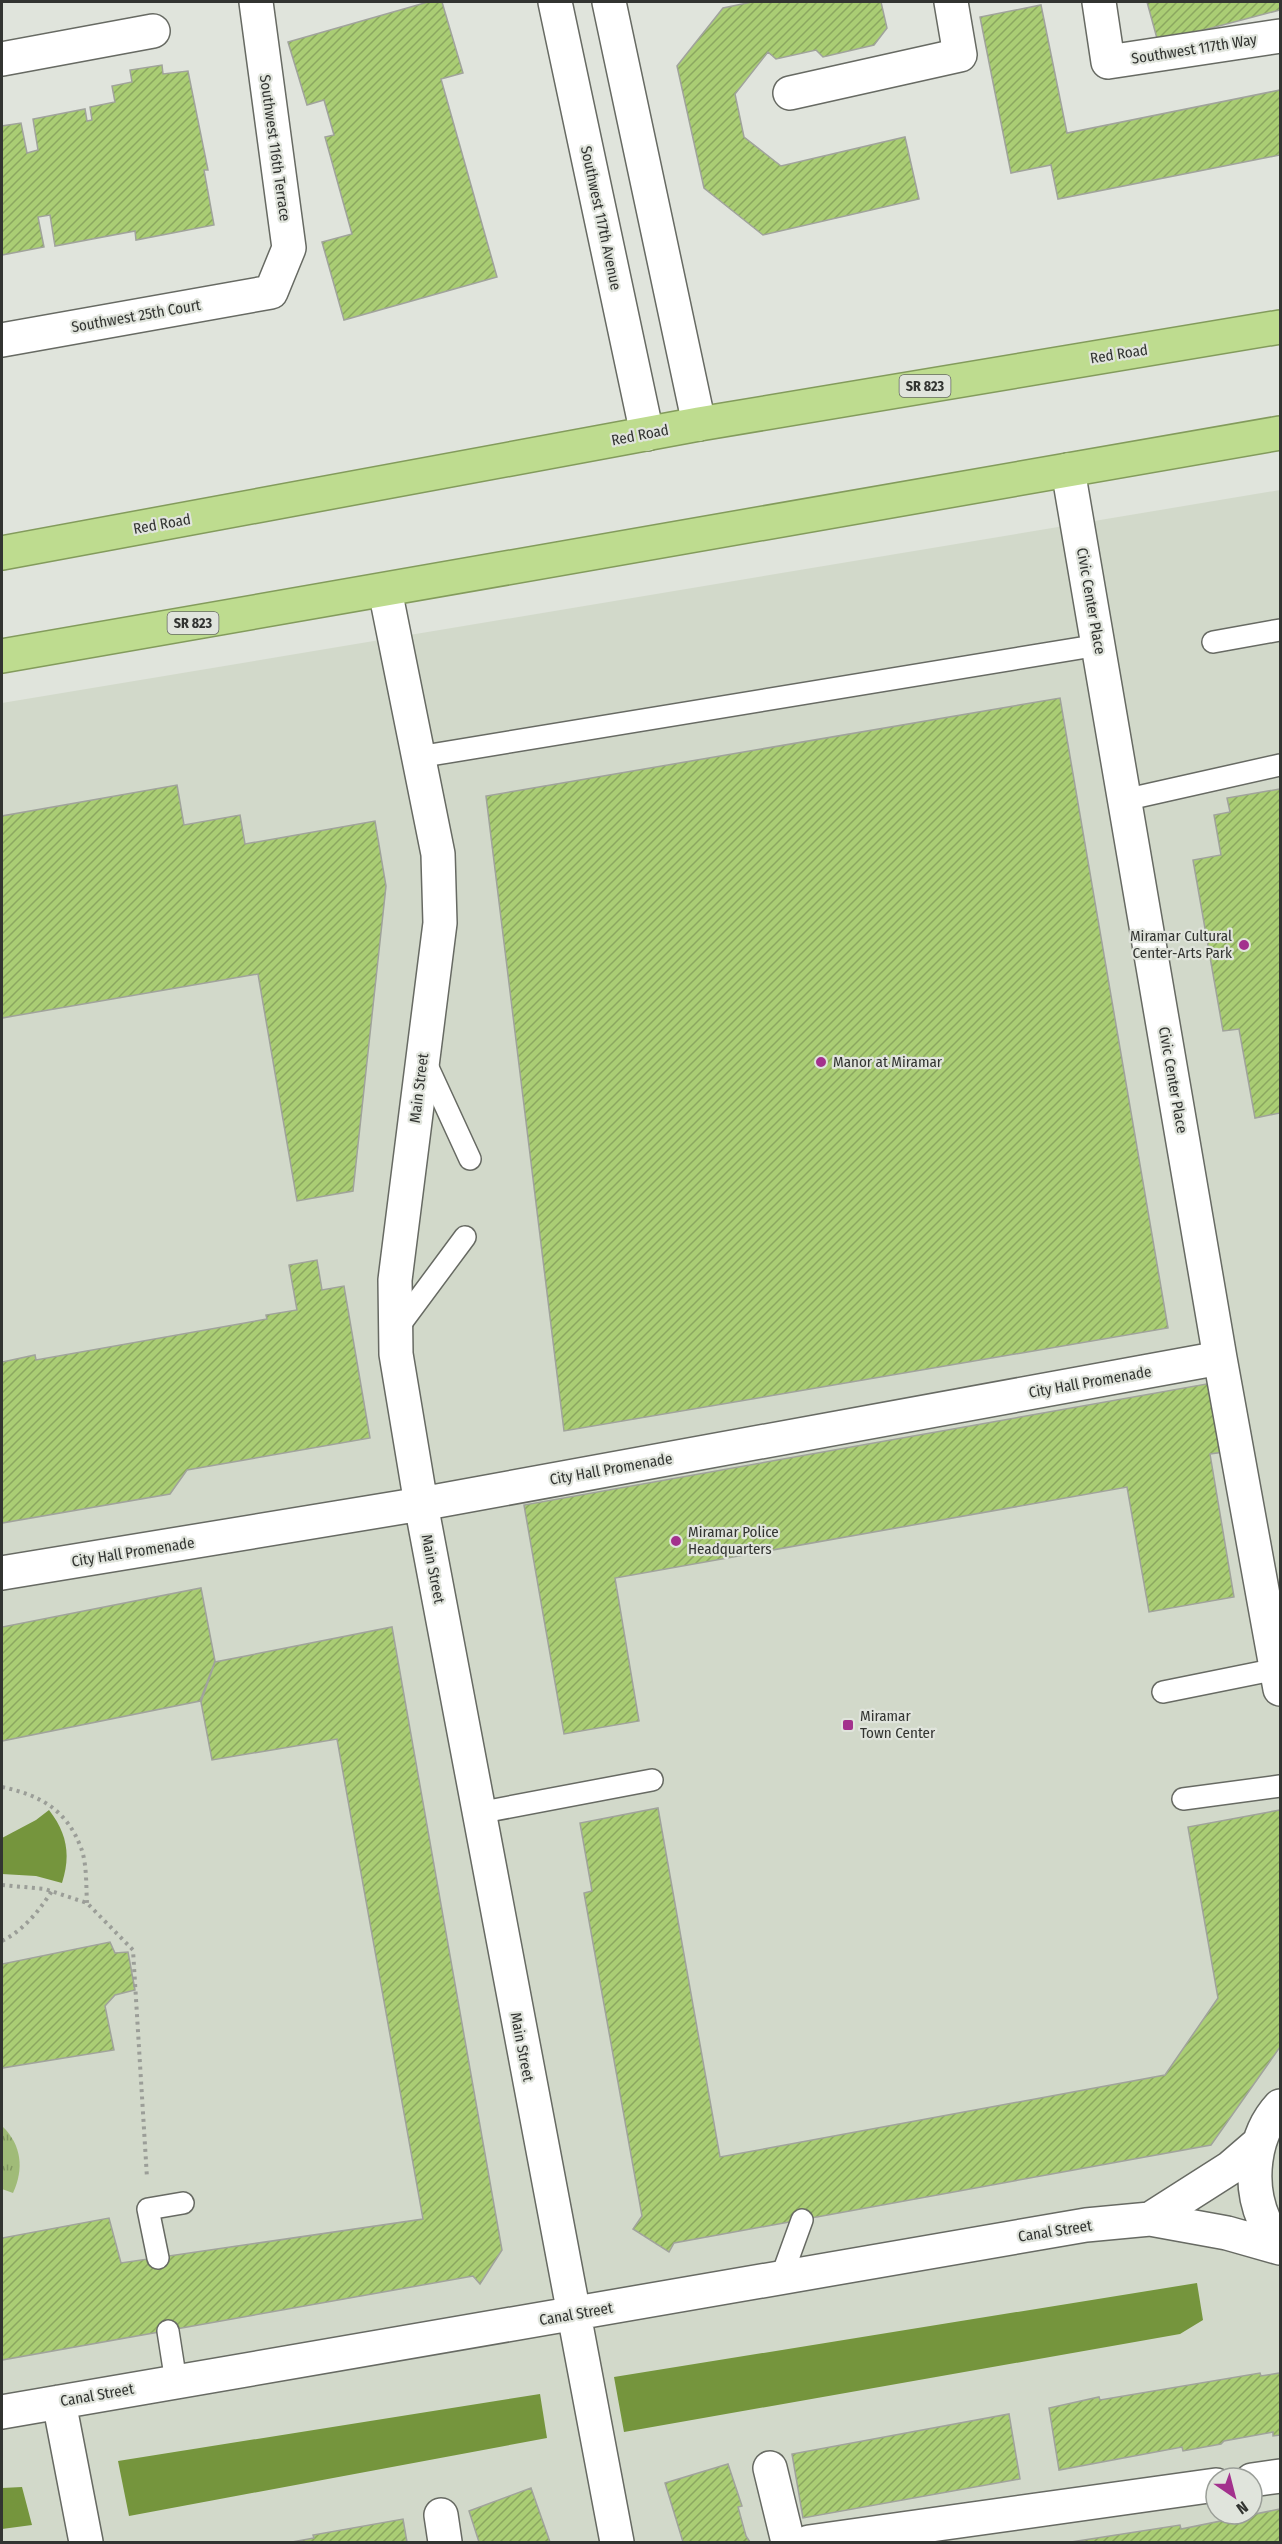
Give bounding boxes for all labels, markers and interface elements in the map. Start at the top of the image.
street label: Southwest 117th Way [1130,30,1258,68]
street label: Southwest 116th Terrace [256,74,294,222]
street label: Southwest 117th Avenue [577,144,625,292]
street label: Southwest 25th Court [70,296,202,336]
street label: Red Road [1089,341,1149,367]
road number: SR 823 [900,375,950,397]
street label: Red Road [610,421,670,449]
street label: Red Road [132,510,192,538]
street label: Civic Center Place [1073,546,1109,656]
road number: SR 823 [168,612,218,634]
place label: Miramar Cultural Center-Arts Park [1130,927,1232,962]
marker: Miramar Cultural Center-Arts Park [1237,938,1251,952]
street label: Civic Center Place [1155,1025,1191,1135]
street label: Main Street [406,1052,432,1124]
place label: Manor at Miramar [833,1053,943,1071]
marker: Manor at Miramar [814,1055,828,1069]
street label: City Hall Promenade [1027,1362,1153,1402]
street label: City Hall Promenade [548,1449,674,1489]
place label: Miramar Police Headquarters [688,1523,779,1558]
street label: City Hall Promenade [70,1533,196,1571]
street label: Main Street [417,1533,449,1605]
marker: Miramar Police Headquarters [669,1534,683,1548]
place label: Miramar Town Center [860,1707,936,1742]
marker: Miramar Town Center [841,1718,855,1732]
street label: Main Street [506,2011,538,2083]
street label: Canal Street [1017,2216,1093,2246]
street label: Canal Street [538,2299,614,2329]
street label: Canal Street [59,2380,135,2410]
north arrow [1204,2466,1264,2526]
text: N [1233,2497,1252,2518]

